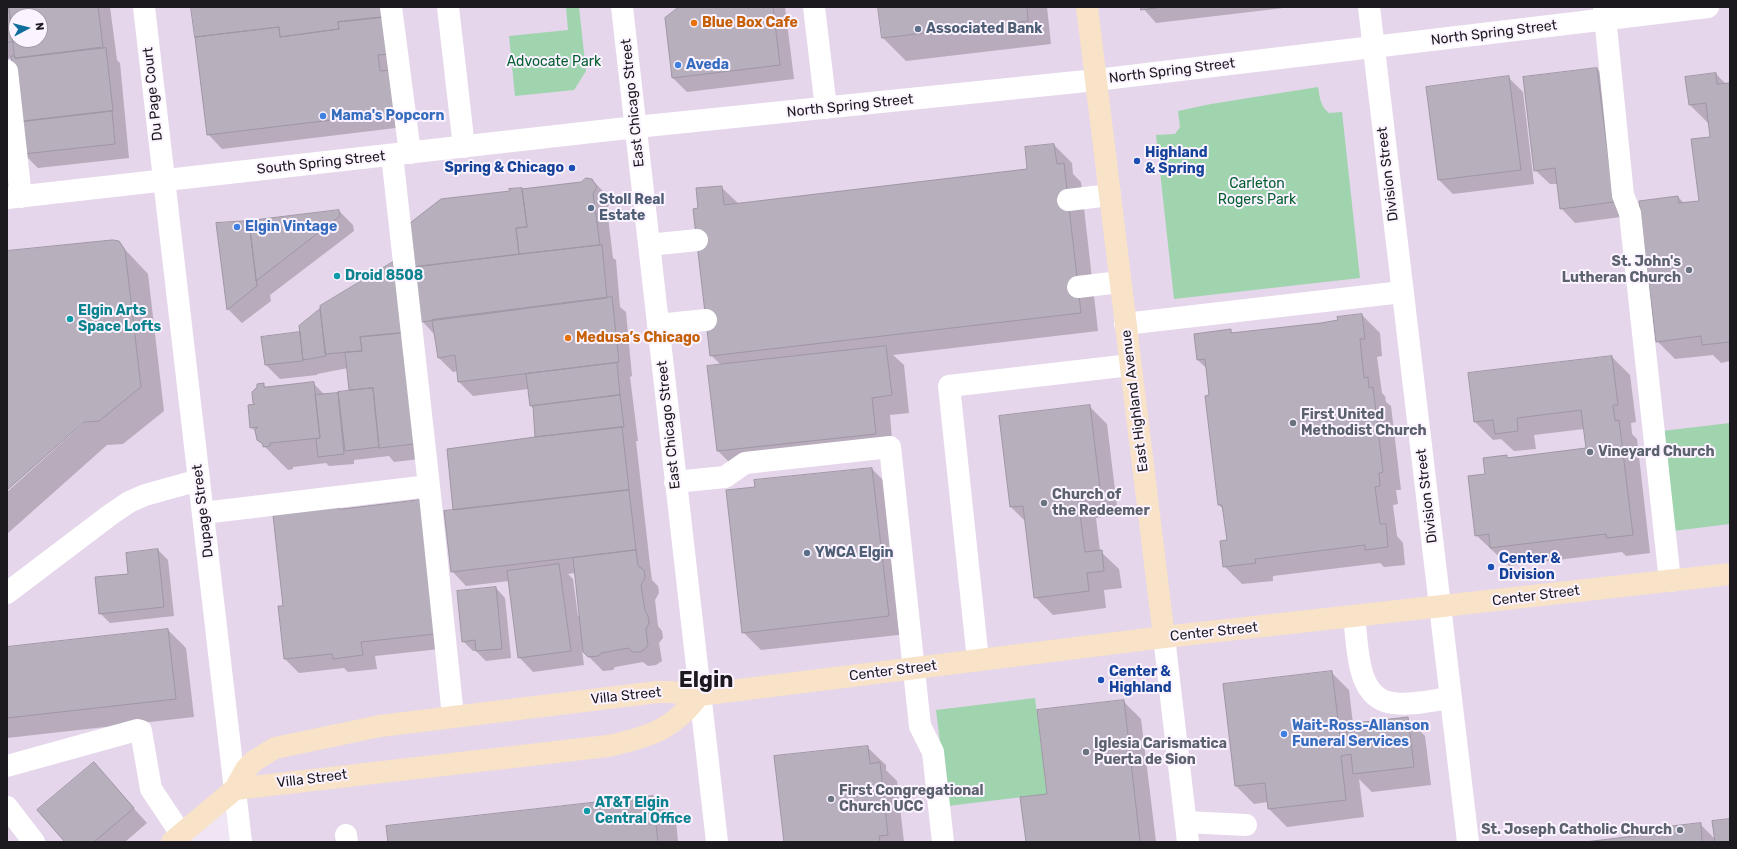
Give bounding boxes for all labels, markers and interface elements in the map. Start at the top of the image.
north arrow [8,8,48,48]
place label: Blue Box Cafe [702,15,798,31]
street label: North Spring Street [1430,17,1558,49]
marker: Blue Box Cafe [689,18,699,28]
place label: Associated Bank [926,21,1043,37]
text: N [32,22,46,31]
marker: Associated Bank [913,24,923,34]
street label: East Chicago Street [618,38,648,168]
street label: Du Page Court [140,46,166,142]
park label: Advocate Park [507,54,601,70]
street label: North Spring Street [1108,55,1236,87]
place label: Aveda [686,57,729,73]
marker: Aveda [673,60,683,70]
street label: North Spring Street [786,91,914,121]
place label: Mama's Popcorn [331,108,444,124]
marker: Mama's Popcorn [318,111,328,121]
street label: Division Street [1374,126,1402,222]
place label: Highland & Spring [1145,145,1208,178]
street label: South Spring Street [256,148,386,178]
marker: Highland & Spring [1132,156,1142,166]
place label: Spring & Chicago [444,160,564,176]
marker: Spring & Chicago [567,163,577,173]
park label: Carleton Rogers Park [1218,176,1296,208]
place label: Stoll Real Estate [599,192,665,224]
marker: Stoll Real Estate [586,203,596,213]
place label: Elgin Vintage [245,219,337,235]
marker: Elgin Vintage [232,222,242,232]
place label: St. John's Lutheran Church [1562,254,1681,286]
marker: St. John's Lutheran Church [1684,265,1694,275]
place label: Droid 8508 [345,268,423,284]
marker: Droid 8508 [332,271,342,281]
place label: Elgin Arts Space Lofts [78,303,161,336]
marker: Elgin Arts Space Lofts [65,314,75,324]
street label: East Highland Avenue [1118,329,1152,473]
place label: Medusa’s Chicago [576,330,700,346]
marker: Medusa’s Chicago [563,333,573,343]
street label: East Chicago Street [654,360,684,490]
place label: First United Methodist Church [1301,407,1427,440]
marker: First United Methodist Church [1288,418,1298,428]
place label: Vineyard Church [1598,444,1715,460]
marker: Vineyard Church [1585,447,1595,457]
street label: Division Street [1413,448,1441,544]
street label: Dupage Street [189,463,217,559]
place label: Church of the Redeemer [1052,487,1150,520]
marker: Church of the Redeemer [1039,498,1049,508]
place label: YWCA Elgin [815,545,894,561]
marker: YWCA Elgin [802,548,812,558]
place label: Center & Division [1499,551,1561,584]
marker: Center & Division [1486,562,1496,572]
street label: Center Street [1491,582,1581,610]
street label: Center Street [1169,619,1259,645]
street label: Center Street [848,657,938,685]
place label: Center & Highland [1109,664,1172,696]
district label: Elgin [679,668,733,694]
marker: Center & Highland [1096,675,1106,685]
street label: Villa Street [590,684,662,708]
place label: Wait-Ross-Allanson Funeral Services [1292,718,1429,750]
marker: Wait-Ross-Allanson Funeral Services [1279,729,1289,739]
place label: Iglesia Carismatica Puerta de Sion [1094,736,1227,768]
marker: Iglesia Carismatica Puerta de Sion [1081,747,1091,757]
street label: Villa Street [276,766,348,792]
place label: First Congregational Church UCC [839,783,984,816]
marker: First Congregational Church UCC [826,794,836,804]
place label: AT&T Elgin Central Office [595,795,691,828]
marker: AT&T Elgin Central Office [582,806,592,816]
place label: St. Joseph Catholic Church [1481,822,1672,838]
marker: St. Joseph Catholic Church [1675,825,1685,835]

